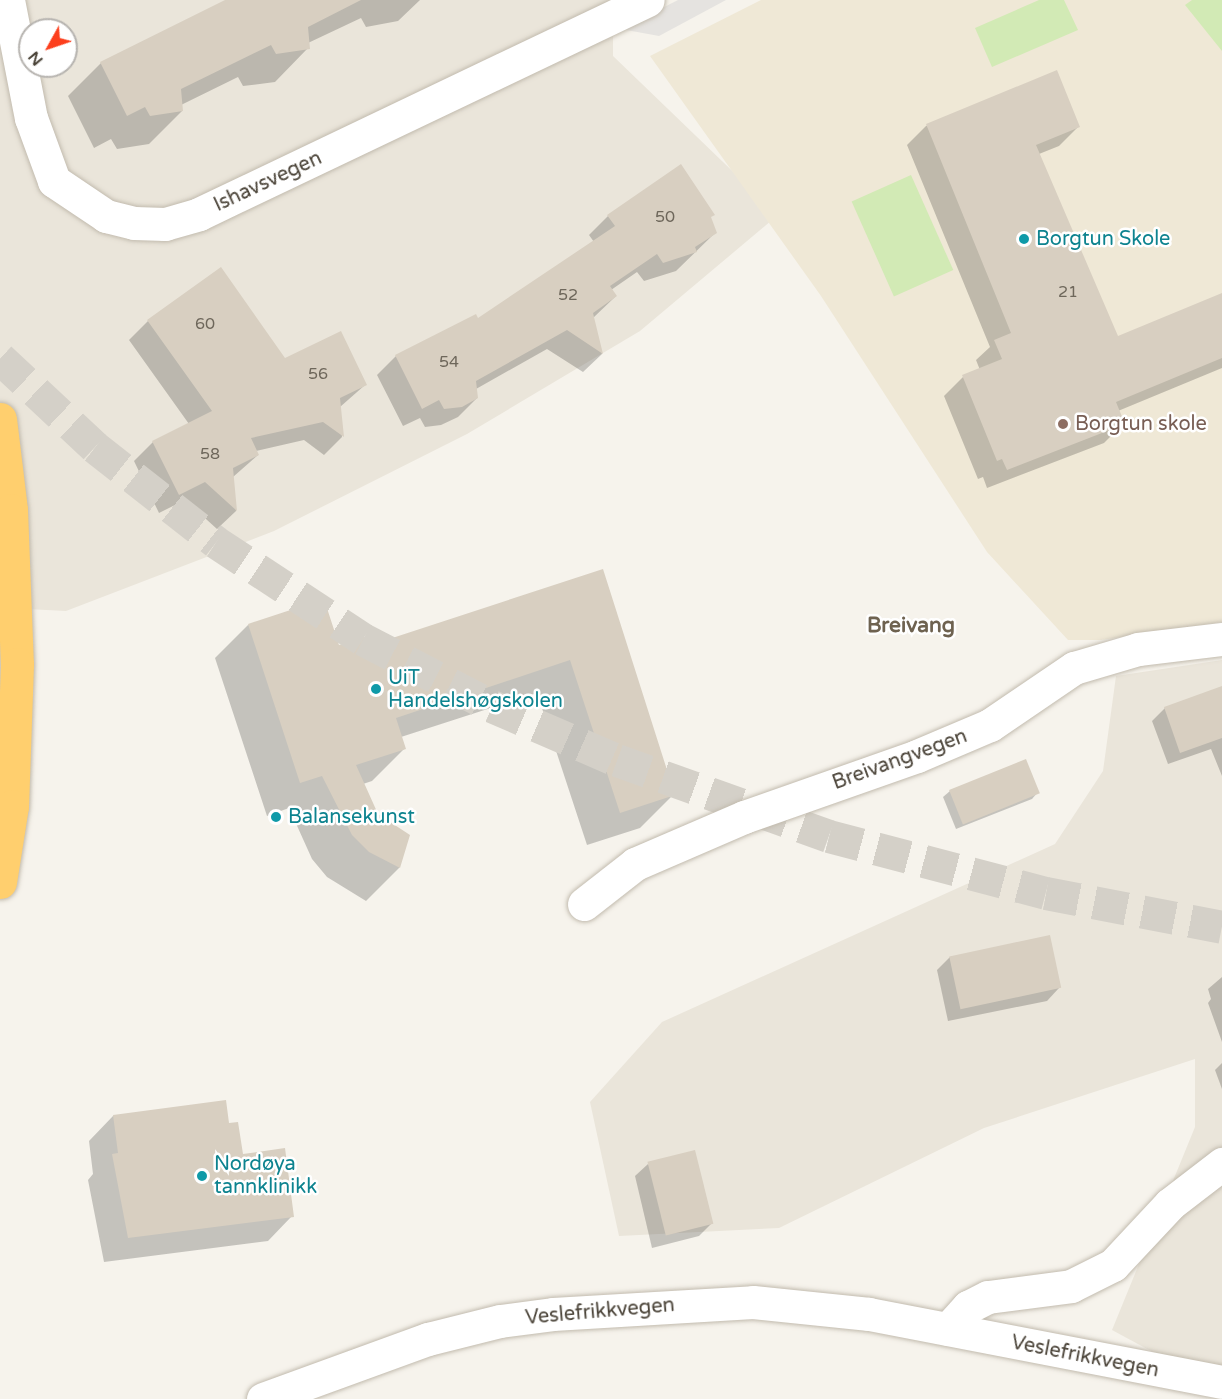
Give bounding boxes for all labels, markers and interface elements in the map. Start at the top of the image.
north arrow [18,18,78,78]
text: N [24,47,48,70]
street label: Ishavsvegen [210,147,326,217]
house number: 50 [655,207,675,227]
place label: Borgtun Skole [1036,227,1170,251]
marker: Borgtun Skole [1017,232,1031,246]
house number: 21 [1058,282,1078,302]
house number: 52 [558,285,578,305]
house number: 60 [195,314,215,334]
house number: 54 [439,352,459,372]
house number: 56 [308,364,328,384]
place label: Borgtun skole [1075,412,1207,436]
marker: Borgtun skole [1056,417,1070,431]
house number: 58 [200,444,220,464]
district label: Breivang [867,613,955,639]
place label: UiT Handelshøgskolen [388,666,563,713]
marker: UiT Handelshøgskolen [369,682,383,696]
street label: Breivangvegen [829,724,971,796]
place label: Balansekunst [288,805,415,829]
marker: Balansekunst [269,810,283,824]
place label: Nordøya tannklinikk [214,1152,317,1199]
marker: Nordøya tannklinikk [195,1169,209,1183]
street label: Veslefrikkvegen [524,1294,676,1330]
street label: Veslefrikkvegen [1009,1331,1161,1383]

